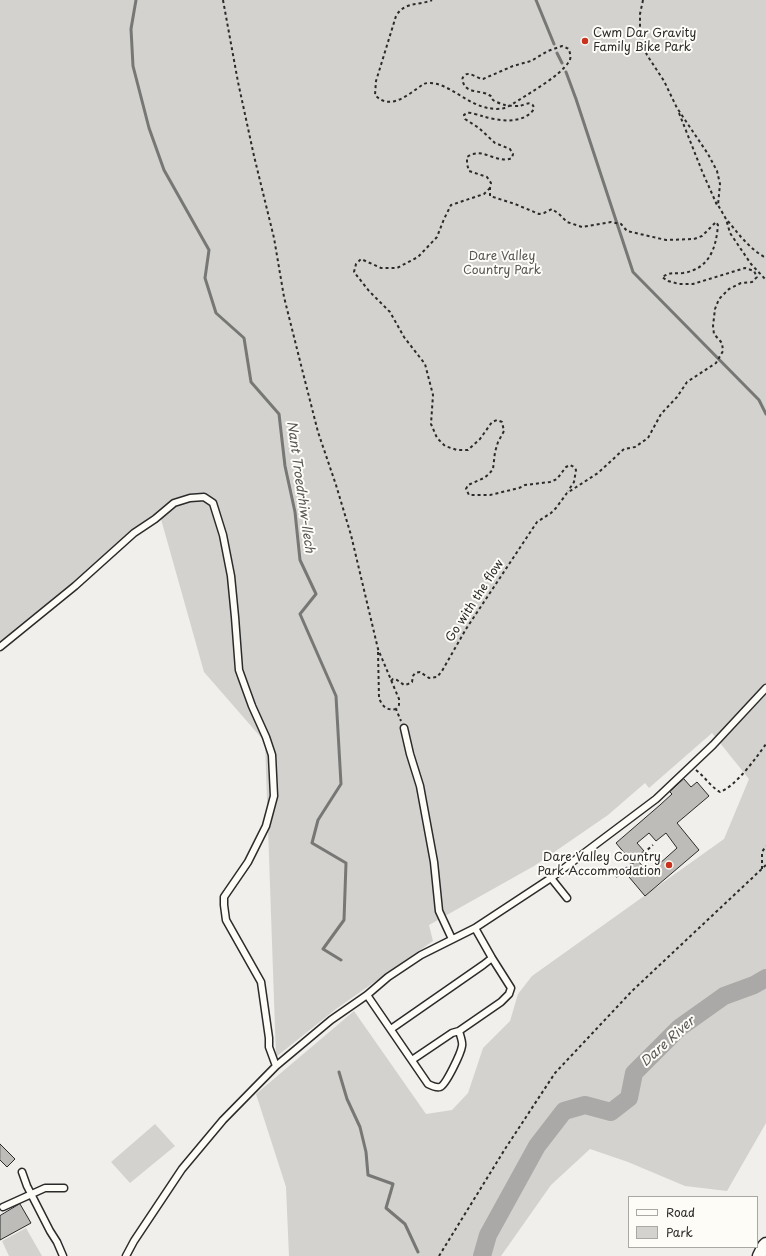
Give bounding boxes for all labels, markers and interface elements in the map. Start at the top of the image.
place label: Cwm Dar Gravity Family Bike Park [593,27,696,55]
marker: Cwm Dar Gravity Family Bike Park [580,36,590,46]
park label: Dare Valley Country Park [463,250,541,278]
water label: Nant Troedrhiw-llech [283,420,317,554]
street label: Go with the flow [443,557,507,645]
place label: Dare Valley Country Park Accommodation [537,851,661,879]
marker: Dare Valley Country Park Accommodation [664,860,674,870]
water label: Dare River [638,1014,698,1070]
legend [628,1196,758,1248]
text: Road [666,1203,695,1221]
text: Park [666,1223,693,1241]

